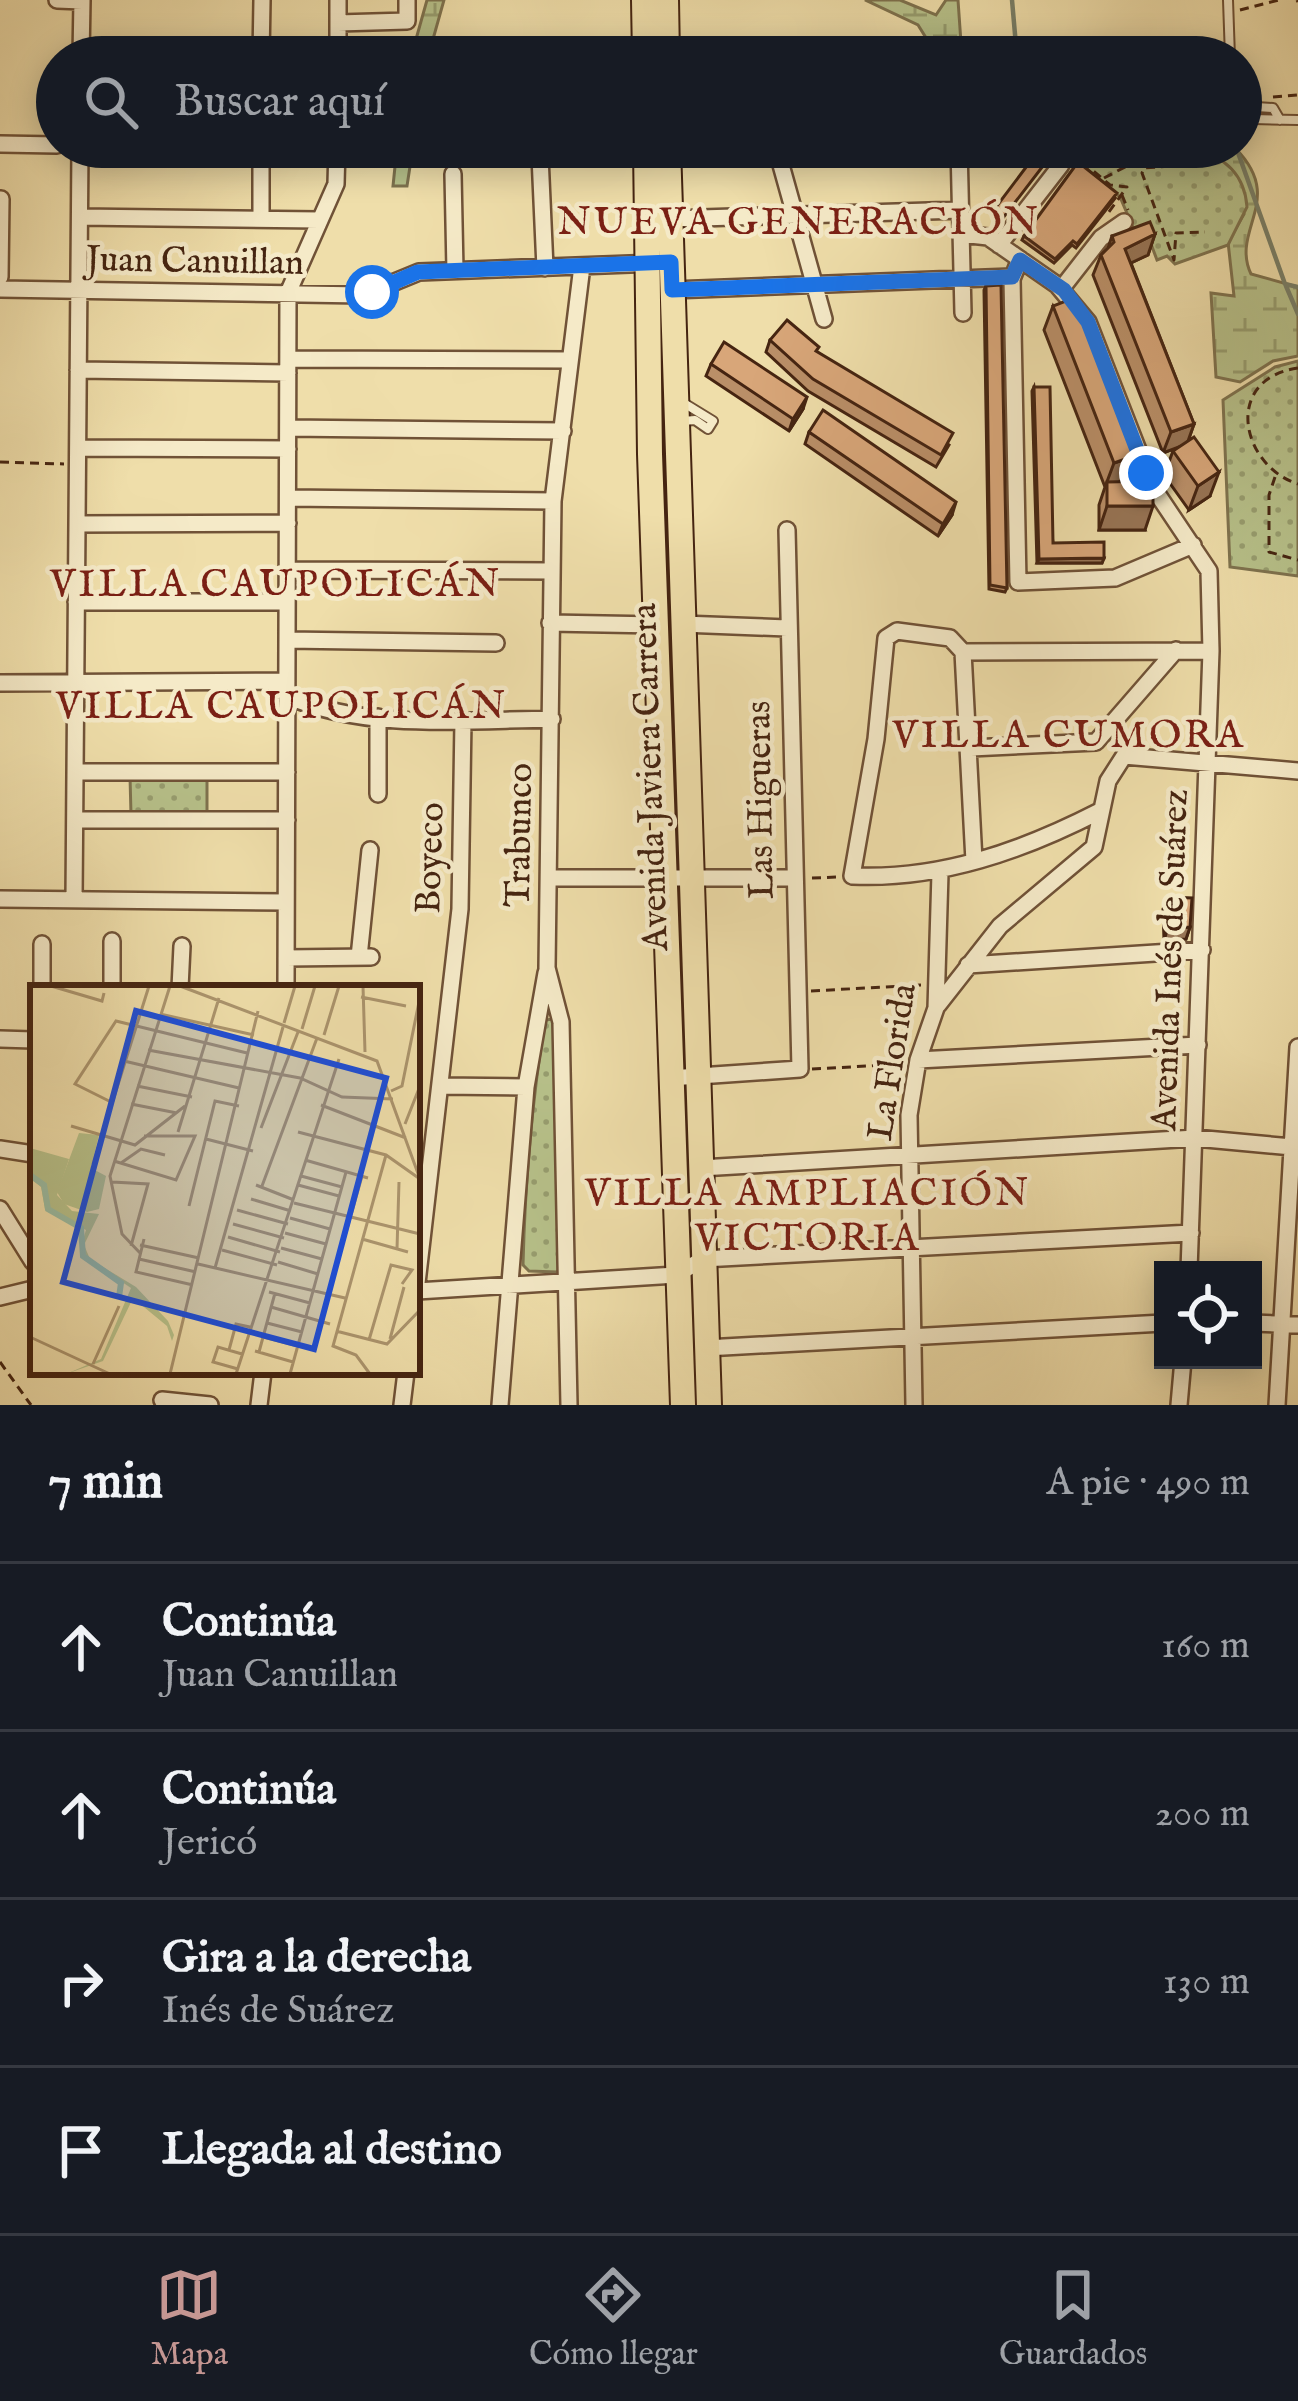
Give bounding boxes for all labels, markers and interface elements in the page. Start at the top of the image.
search box [36,36,1262,168]
icon: search [78,69,144,135]
text: Buscar aquí [174,74,385,131]
district label: NUEVA GENERACIÓN [557,199,1041,248]
street label: Juan Canuillan [82,237,304,287]
route start [345,265,399,319]
route end [1119,446,1173,500]
district label: VILLA CAUPOLICÁN [49,561,502,610]
street label: Avenida Javiera Carrera [622,602,680,953]
district label: VILLA CAUPOLICÁN [55,683,508,732]
street label: Las Higueras [736,700,786,900]
district label: VILLA CUMORA [891,712,1246,761]
street label: Trabunco [496,763,544,907]
street label: Avenida Inés de Suárez [1142,789,1200,1132]
street label: Boyeco [406,801,456,915]
street label: La Florida [858,980,928,1144]
inset map [30,985,420,1375]
district label: VILLA AMPLIACIÓN VICTORIA [584,1170,1031,1264]
map controls [1154,1261,1262,1369]
button: locate [1154,1261,1262,1369]
text: 7 min [48,1451,163,1516]
text: A pie · 490 m [1046,1459,1250,1508]
text: Continúa [162,1594,336,1651]
icon: ahead [48,1614,114,1680]
text: 160 m [1161,1622,1250,1671]
text: Juan Canuillan [162,1651,398,1700]
text: Continúa [162,1762,336,1819]
icon: ahead [48,1782,114,1848]
text: 200 m [1155,1790,1250,1839]
text: Jericó [162,1819,257,1868]
text: Gira a la derecha [162,1930,471,1987]
icon: right [48,1950,114,2016]
text: 130 m [1163,1958,1250,2007]
text: Inés de Suárez [162,1987,394,2036]
icon: arrive [48,2118,114,2184]
text: Llegada al destino [162,2122,502,2179]
tab: Mapa [150,2262,228,2376]
tab: Cómo llegar [529,2262,698,2376]
tab: Guardados [999,2262,1147,2376]

